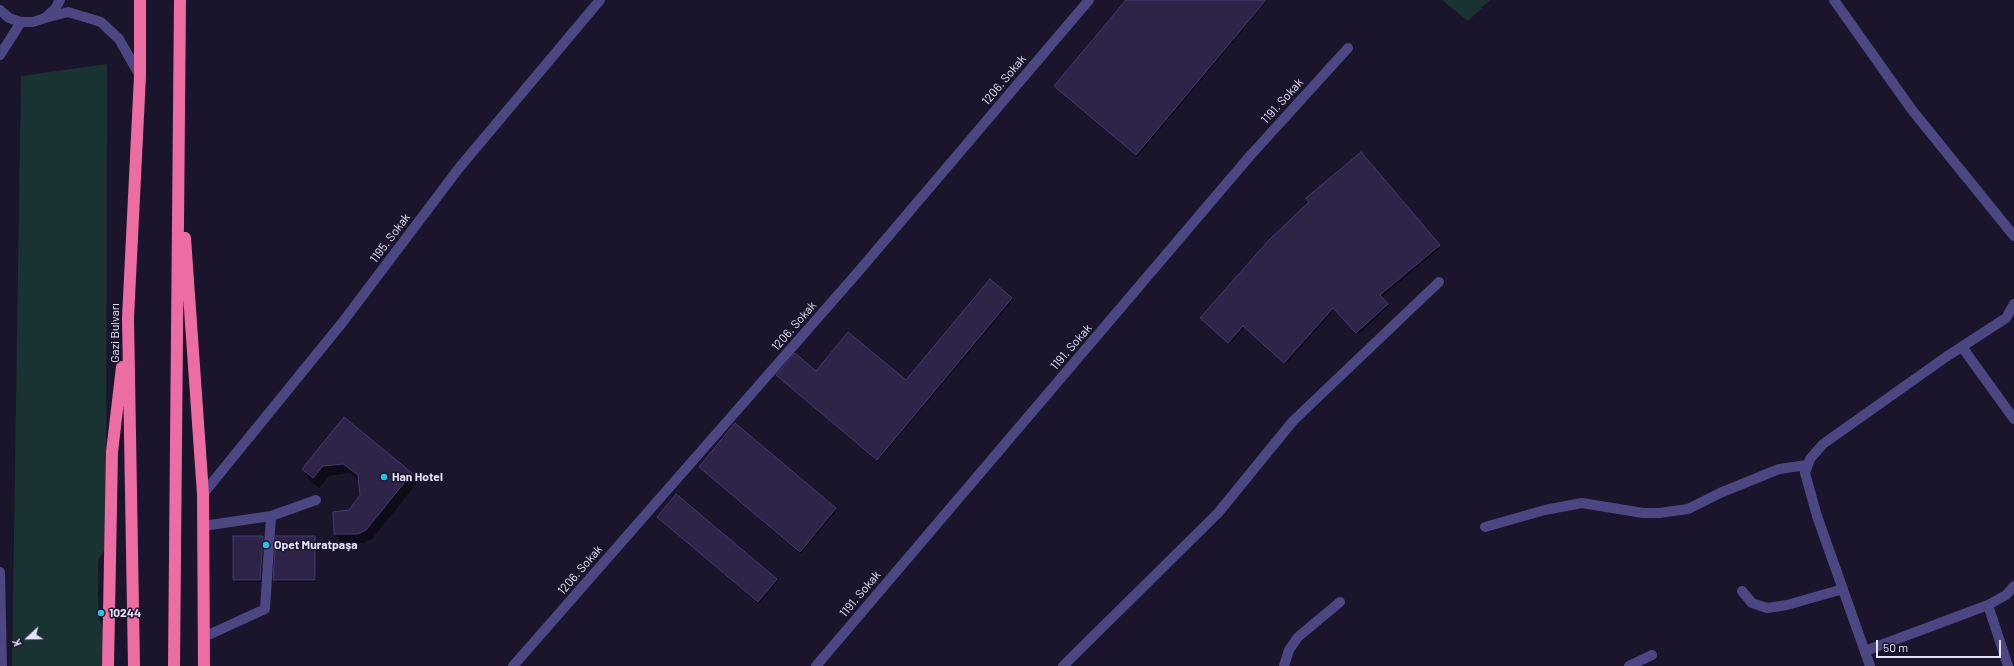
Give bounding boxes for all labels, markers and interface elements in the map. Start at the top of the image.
street label: 1206. Sokak [979,52,1029,108]
street label: 1191. Sokak [1258,75,1306,127]
street label: 1195. Sokak [367,210,413,266]
street label: 1206. Sokak [769,298,819,354]
street label: Gazi Bulvarı [108,303,122,363]
street label: 1191. Sokak [1047,321,1095,373]
place label: Han Hotel [392,470,443,484]
marker: Han Hotel [379,472,389,482]
place label: Opet Muratpaşa [274,538,358,552]
marker: Opet Muratpaşa [261,540,271,550]
street label: 1206. Sokak [555,542,605,598]
street label: 1191. Sokak [836,568,884,620]
place label: 10244 [109,606,141,620]
marker: 10244 [96,608,106,618]
north arrow [8,618,48,658]
scale bar [1878,632,2003,658]
text: K [9,637,24,648]
text: 50 m [1883,640,1908,654]

